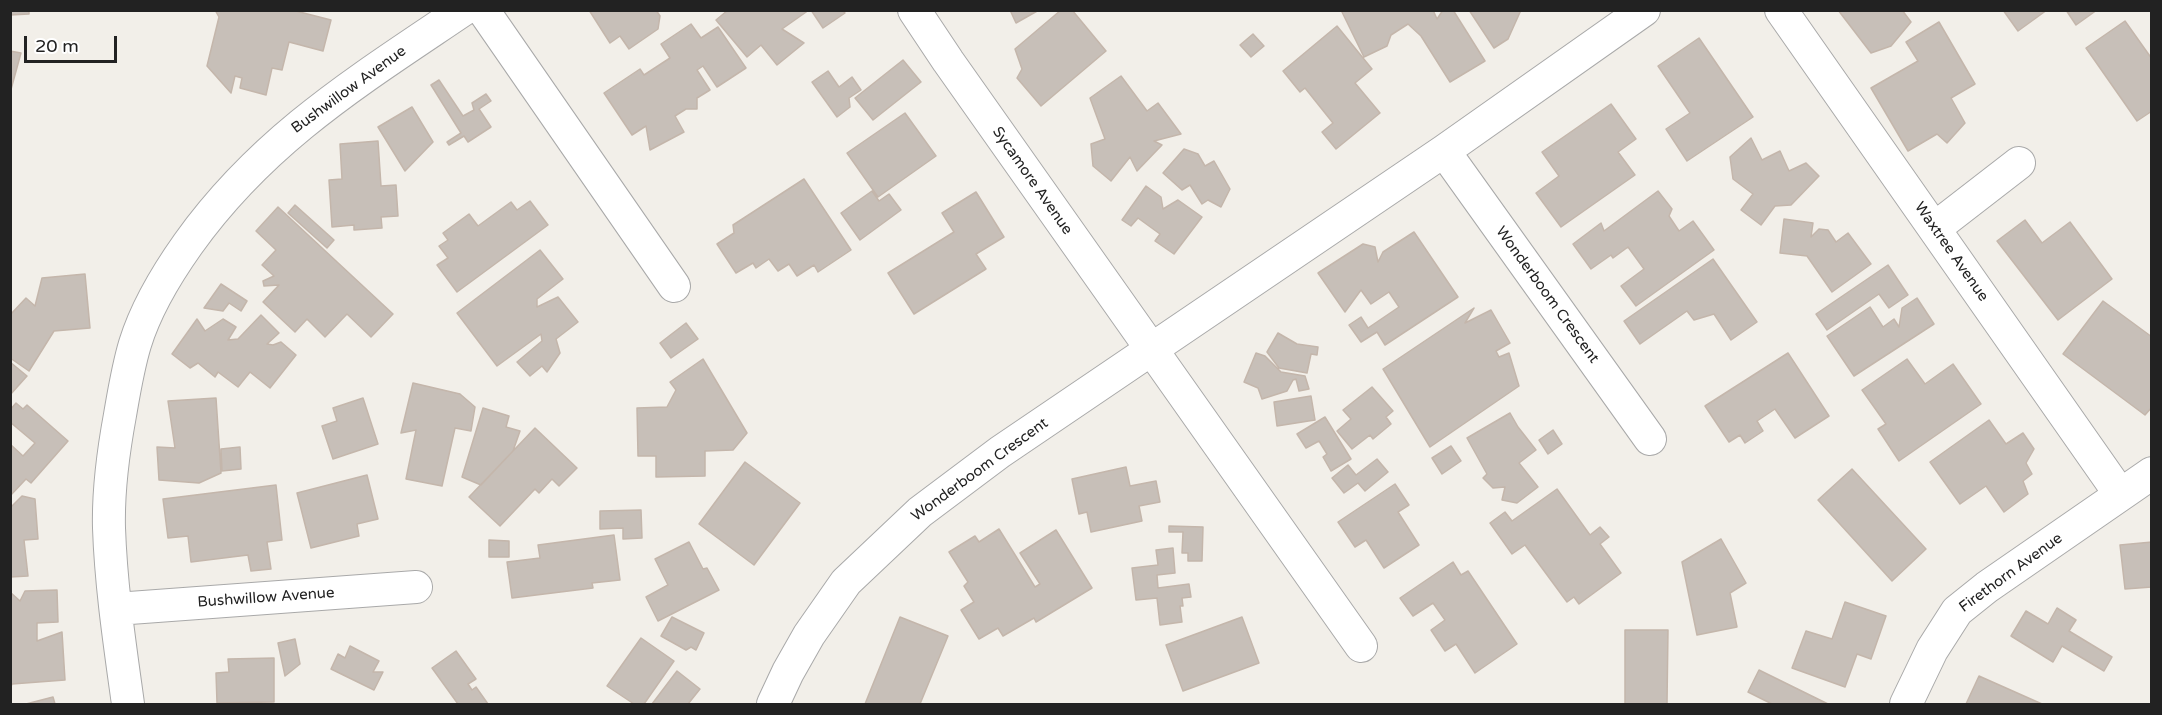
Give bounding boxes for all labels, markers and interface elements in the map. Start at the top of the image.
scale bar [27,24,120,62]
text: 20 m [35,35,79,57]
street label: Bushwillow Avenue [288,42,410,138]
street label: Sycamore Avenue [988,124,1076,238]
street label: Waxtree Avenue [1910,199,1992,305]
street label: Wonderboom Crescent [1491,223,1603,367]
street label: Wonderboom Crescent [908,414,1052,526]
street label: Firethorn Avenue [1956,530,2066,616]
street label: Bushwillow Avenue [197,584,335,612]

